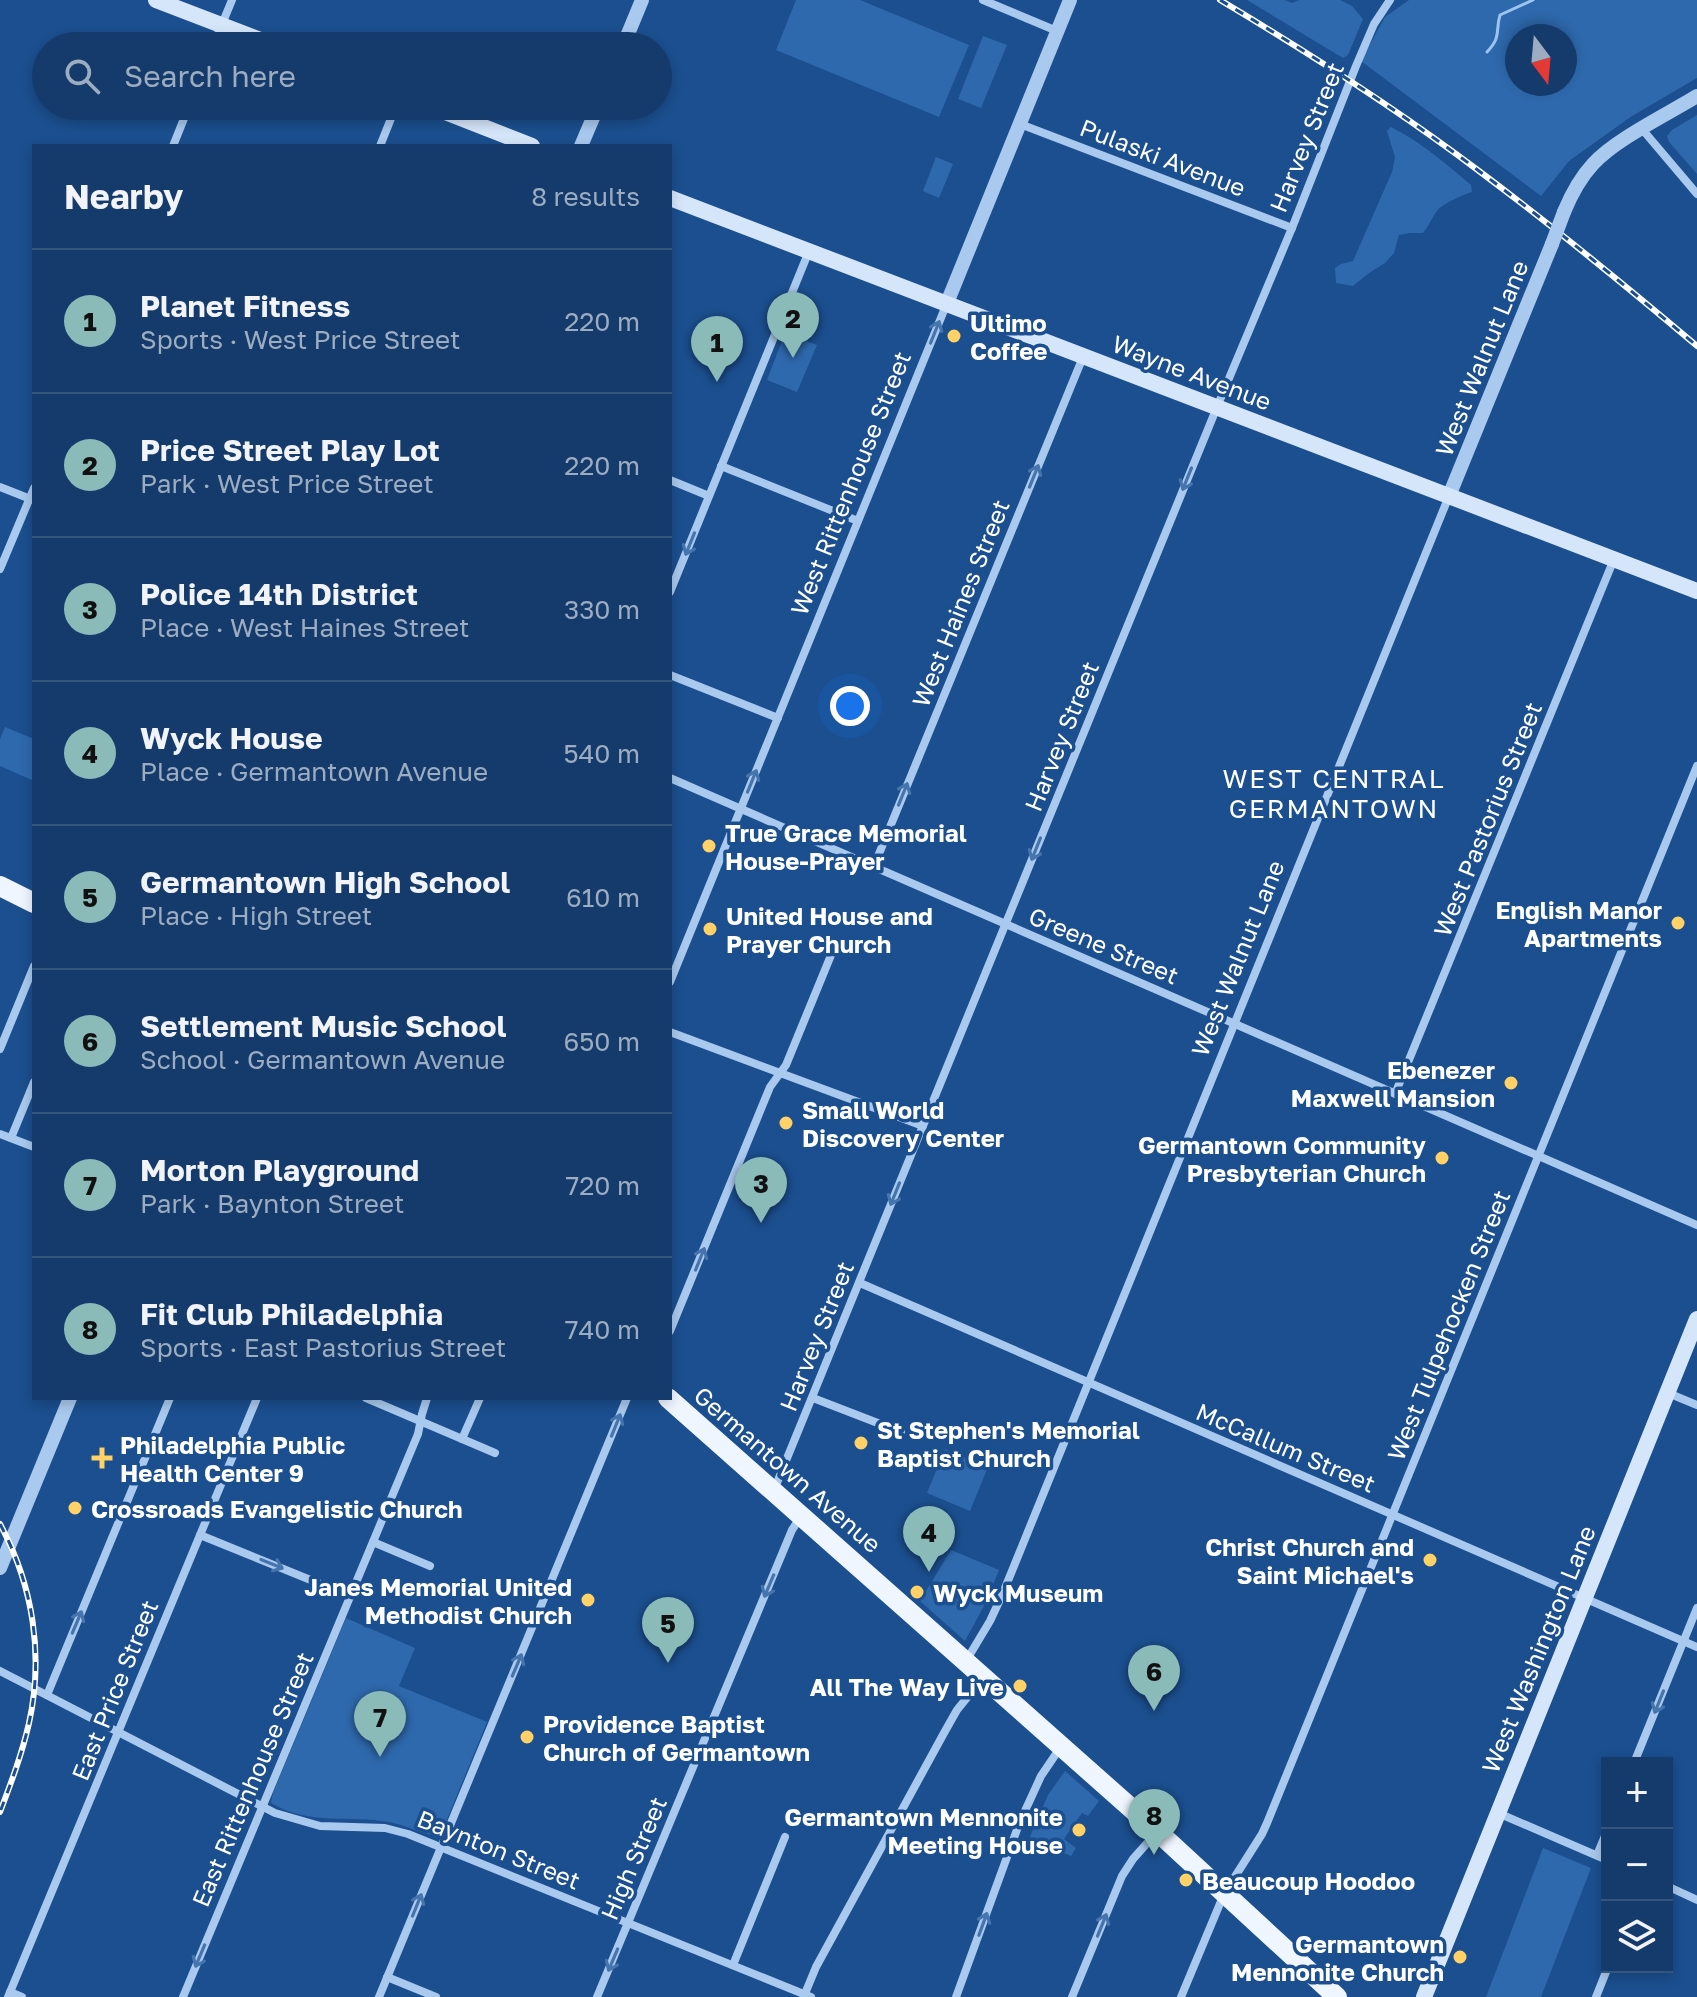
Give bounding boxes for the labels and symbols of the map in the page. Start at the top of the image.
north arrow [1505,24,1577,96]
street label: Harvey Street [1263,58,1349,216]
street label: Pulaski Avenue [1076,112,1250,202]
street label: West Walnut Lane [1428,256,1534,460]
pin: 2 [767,292,819,358]
place label: Ultimo Coffee [970,308,1048,365]
pin: 1 [691,316,743,382]
one-way arrow [929,320,943,345]
marker: Ultimo Coffee [945,327,963,345]
street label: Wayne Avenue [1108,328,1276,416]
street label: West Rittenhouse Street [784,347,916,619]
one-way arrow [1028,464,1042,489]
one-way arrow [1179,466,1194,491]
street label: West Haines Street [905,495,1015,711]
one-way arrow [681,531,696,556]
street label: Harvey Street [1018,657,1104,815]
your location [830,686,870,726]
street label: West Pastorius Street [1427,698,1547,940]
district label: WEST CENTRAL GERMANTOWN [1222,763,1446,824]
one-way arrow [746,769,760,793]
one-way arrow [897,782,912,807]
place label: True Grace Memorial House-Prayer [725,818,967,875]
one-way arrow [1028,836,1043,861]
marker: True Grace Memorial House-Prayer [700,837,718,855]
street label: West Walnut Lane [1184,856,1290,1060]
place label: English Manor Apartments [1496,895,1662,952]
street label: Greene Street [1025,900,1183,990]
place label: United House and Prayer Church [726,901,933,958]
marker: English Manor Apartments [1669,914,1687,932]
marker: United House and Prayer Church [701,920,719,938]
place label: Ebenezer Maxwell Mansion [1291,1055,1495,1112]
marker: Ebenezer Maxwell Mansion [1502,1074,1520,1092]
place label: Small World Discovery Center [802,1095,1004,1152]
marker: Small World Discovery Center [777,1114,795,1132]
place label: Germantown Community Presbyterian Church [1138,1130,1427,1187]
marker: Germantown Community Presbyterian Church [1433,1149,1451,1167]
pin: 3 [735,1157,787,1223]
one-way arrow [887,1181,902,1206]
street label: West Tulpehocken Street [1380,1186,1516,1464]
one-way arrow [693,1247,708,1272]
street label: Harvey Street [773,1257,859,1415]
street label: Germantown Avenue [689,1380,887,1558]
street label: McCallum Street [1192,1396,1380,1498]
one-way arrow [610,1413,625,1438]
place label: St Stephen's Memorial Baptist Church [877,1415,1140,1472]
place label: Philadelphia Public Health Center 9 [120,1430,346,1487]
marker: St Stephen's Memorial Baptist Church [852,1434,870,1452]
marker: Philadelphia Public Health Center 9 [91,1447,113,1469]
place label: Crossroads Evangelistic Church [91,1494,463,1523]
marker: Crossroads Evangelistic Church [66,1499,84,1517]
pin: 4 [903,1506,955,1572]
street label: West Washington Lane [1475,1521,1601,1777]
place label: Christ Church and Saint Michael's [1205,1532,1414,1589]
marker: Christ Church and Saint Michael's [1421,1551,1439,1569]
one-way arrow [259,1558,284,1573]
place label: Janes Memorial United Methodist Church [304,1572,572,1629]
one-way arrow [760,1573,775,1598]
place label: Wyck Museum [933,1578,1103,1607]
marker: Wyck Museum [908,1583,926,1601]
marker: Janes Memorial United Methodist Church [579,1591,597,1609]
street label: East Price Street [65,1596,163,1784]
pin: 5 [642,1597,694,1663]
one-way arrow [70,1611,85,1635]
pin: 6 [1128,1645,1180,1711]
street label: East Rittenhouse Street [185,1647,319,1911]
one-way arrow [511,1654,525,1678]
place label: All The Way Live [810,1672,1004,1701]
marker: All The Way Live [1011,1677,1029,1695]
one-way arrow [1651,1689,1665,1714]
pin: 7 [354,1691,406,1757]
place label: Providence Baptist Church of Germantown [543,1709,810,1766]
marker: Providence Baptist Church of Germantown [518,1728,536,1746]
pin: 8 [1128,1789,1180,1855]
street label: High Street [594,1792,672,1924]
place label: Germantown Mennonite Meeting House [784,1802,1063,1859]
street label: Baynton Street [413,1803,585,1895]
marker: Germantown Mennonite Meeting House [1070,1821,1088,1839]
place label: Beaucoup Hoodoo [1202,1866,1415,1895]
marker: Beaucoup Hoodoo [1177,1871,1195,1889]
one-way arrow [411,1893,425,1918]
one-way arrow [977,1912,991,1936]
one-way arrow [1096,1913,1110,1938]
place label: Germantown Mennonite Church [1231,1929,1444,1986]
one-way arrow [192,1943,206,1968]
one-way arrow [604,1947,619,1972]
marker: Germantown Mennonite Church [1451,1948,1469,1966]

